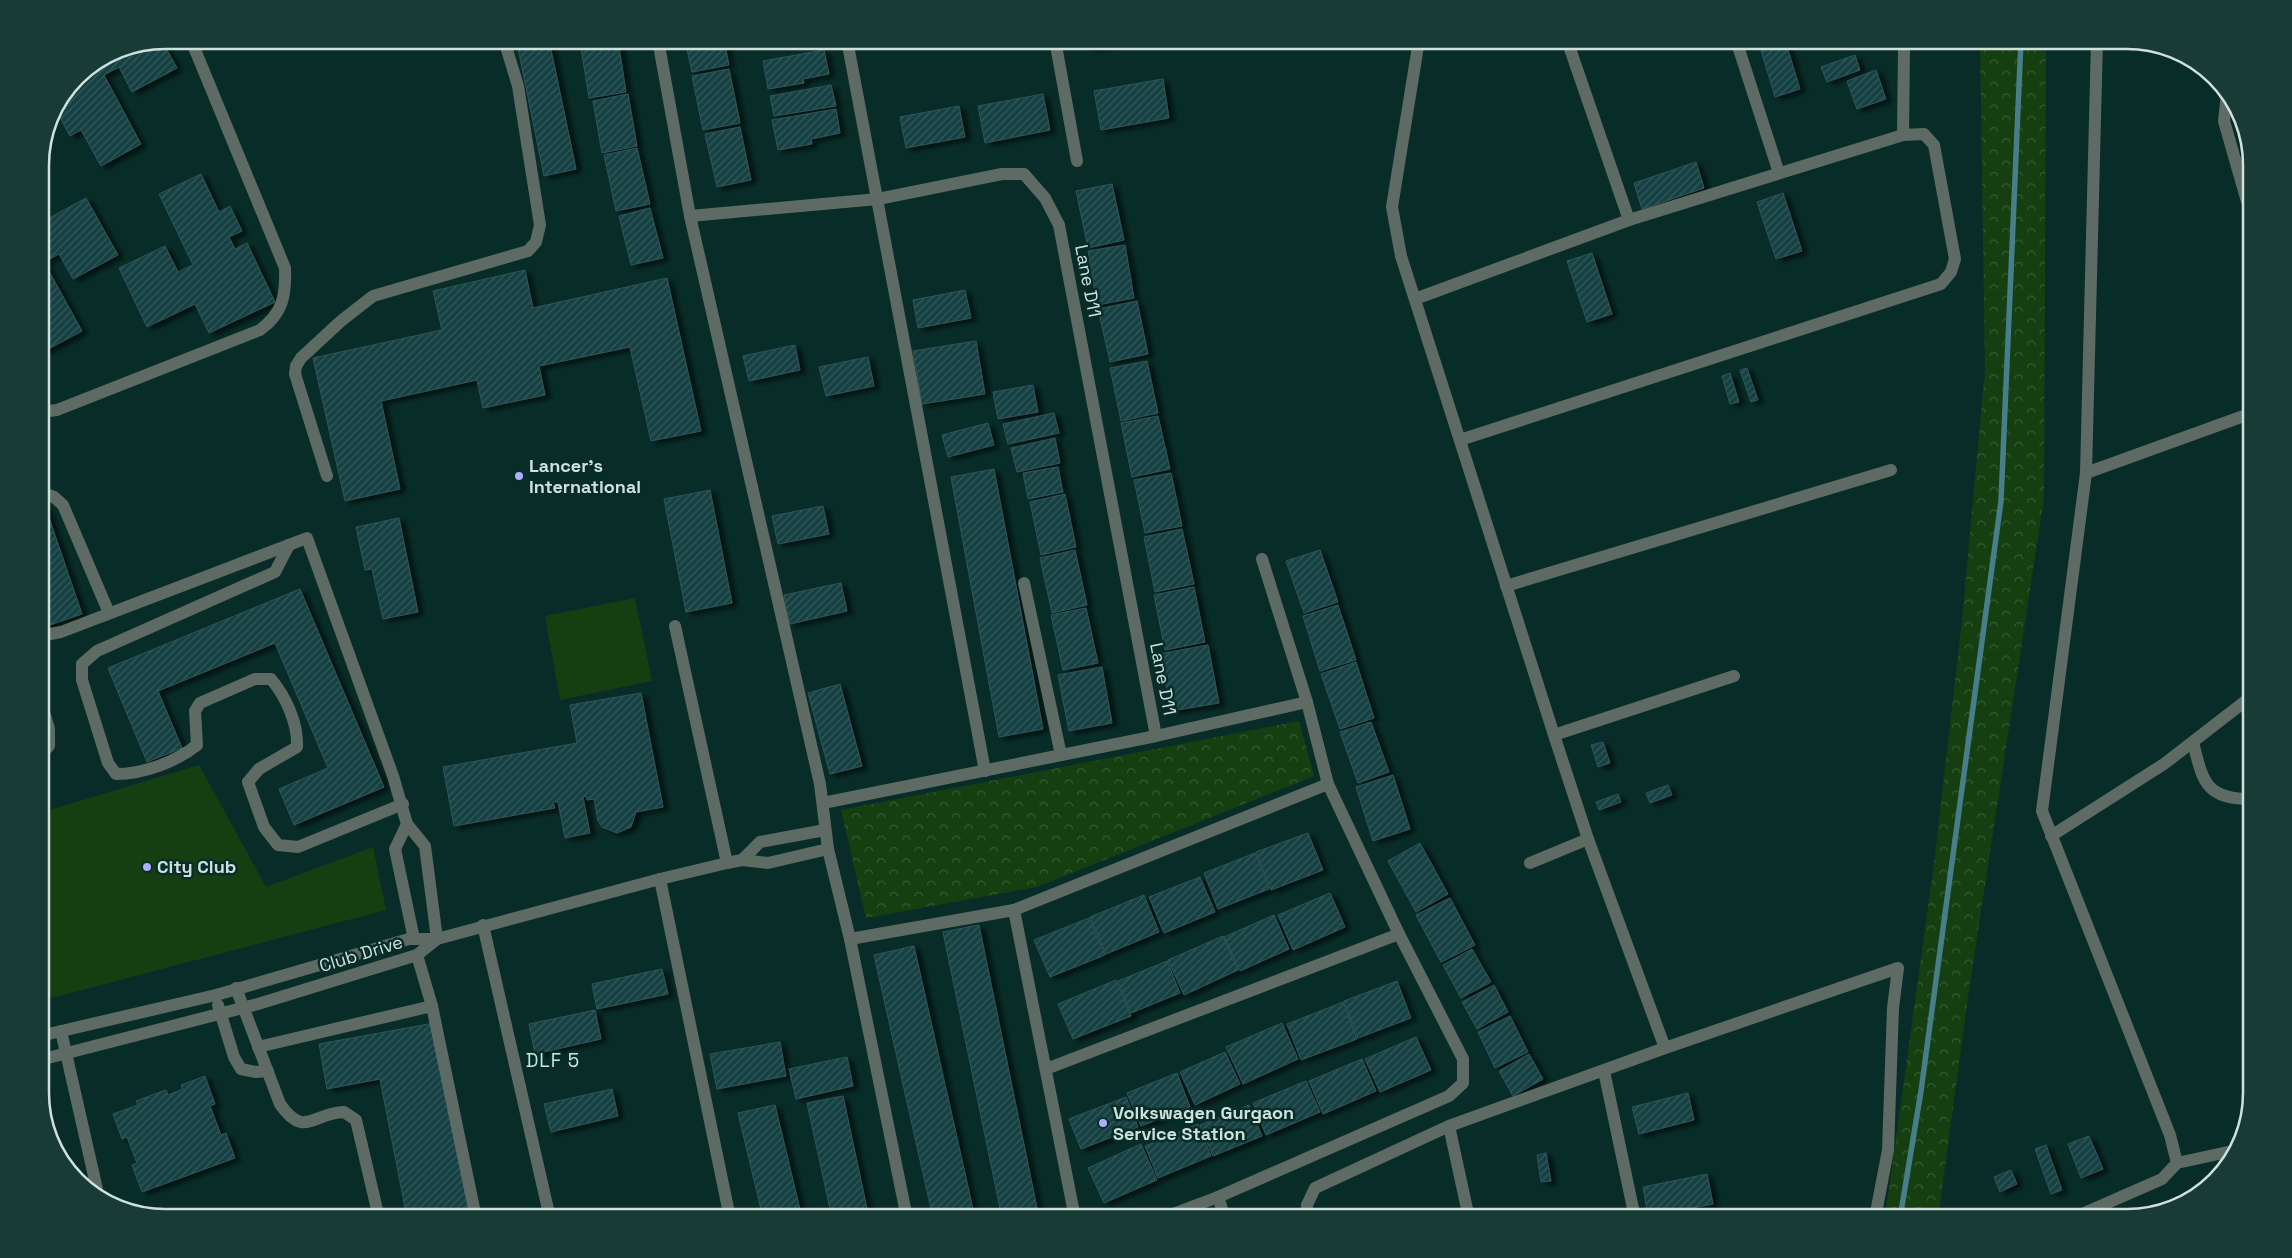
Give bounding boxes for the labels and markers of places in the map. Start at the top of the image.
place label: Lancer's International [529,454,641,498]
marker: Lancer's International [513,470,525,482]
place label: City Club [157,855,236,878]
marker: City Club [141,861,153,873]
place label: Volkswagen Gurgaon Service Station [1113,1101,1294,1145]
marker: Volkswagen Gurgaon Service Station [1097,1117,1109,1129]

